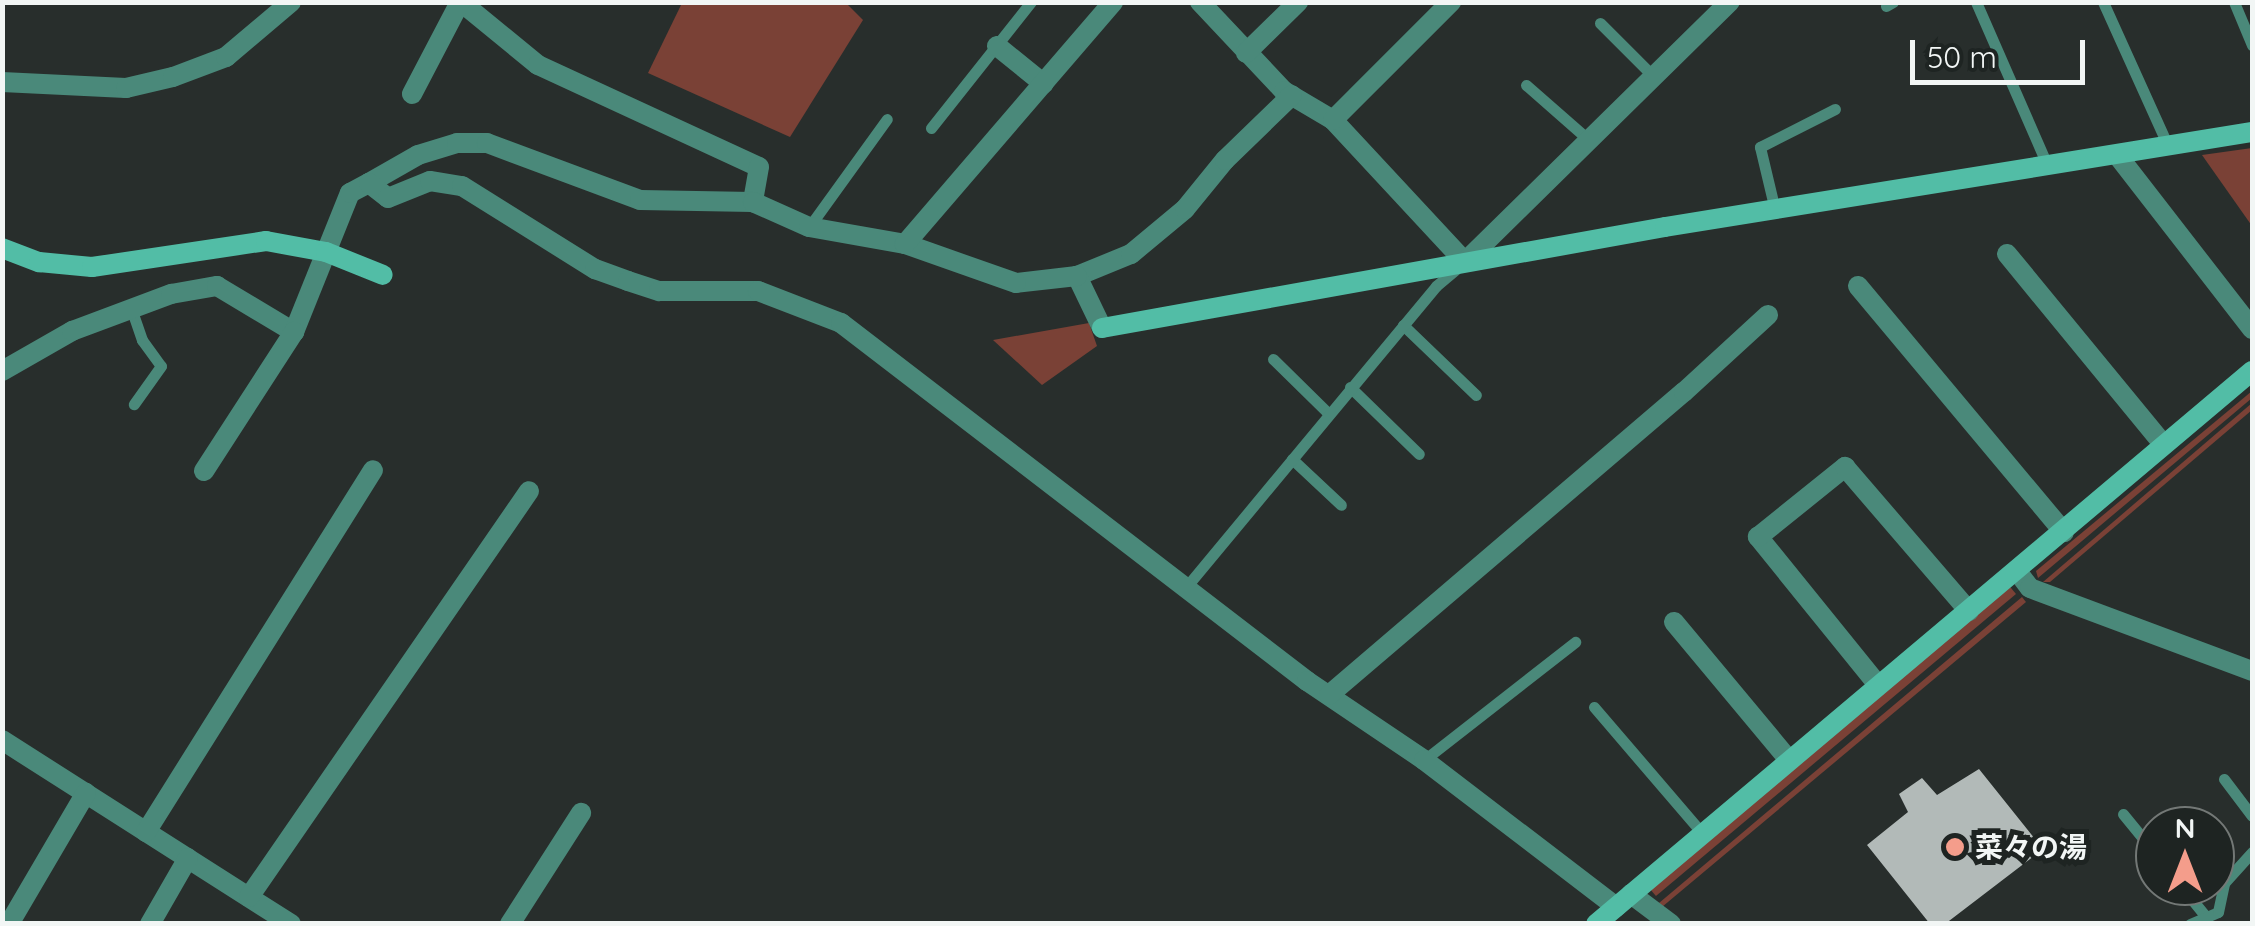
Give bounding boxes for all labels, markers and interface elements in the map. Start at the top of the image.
scale bar [1915,20,2090,82]
text: 50 m [1927,38,1997,76]
north arrow [2135,806,2235,906]
text: N [2175,810,2195,845]
place label: 菜々の湯 [1975,830,2087,864]
marker: 菜々の湯 [1944,836,1966,858]

